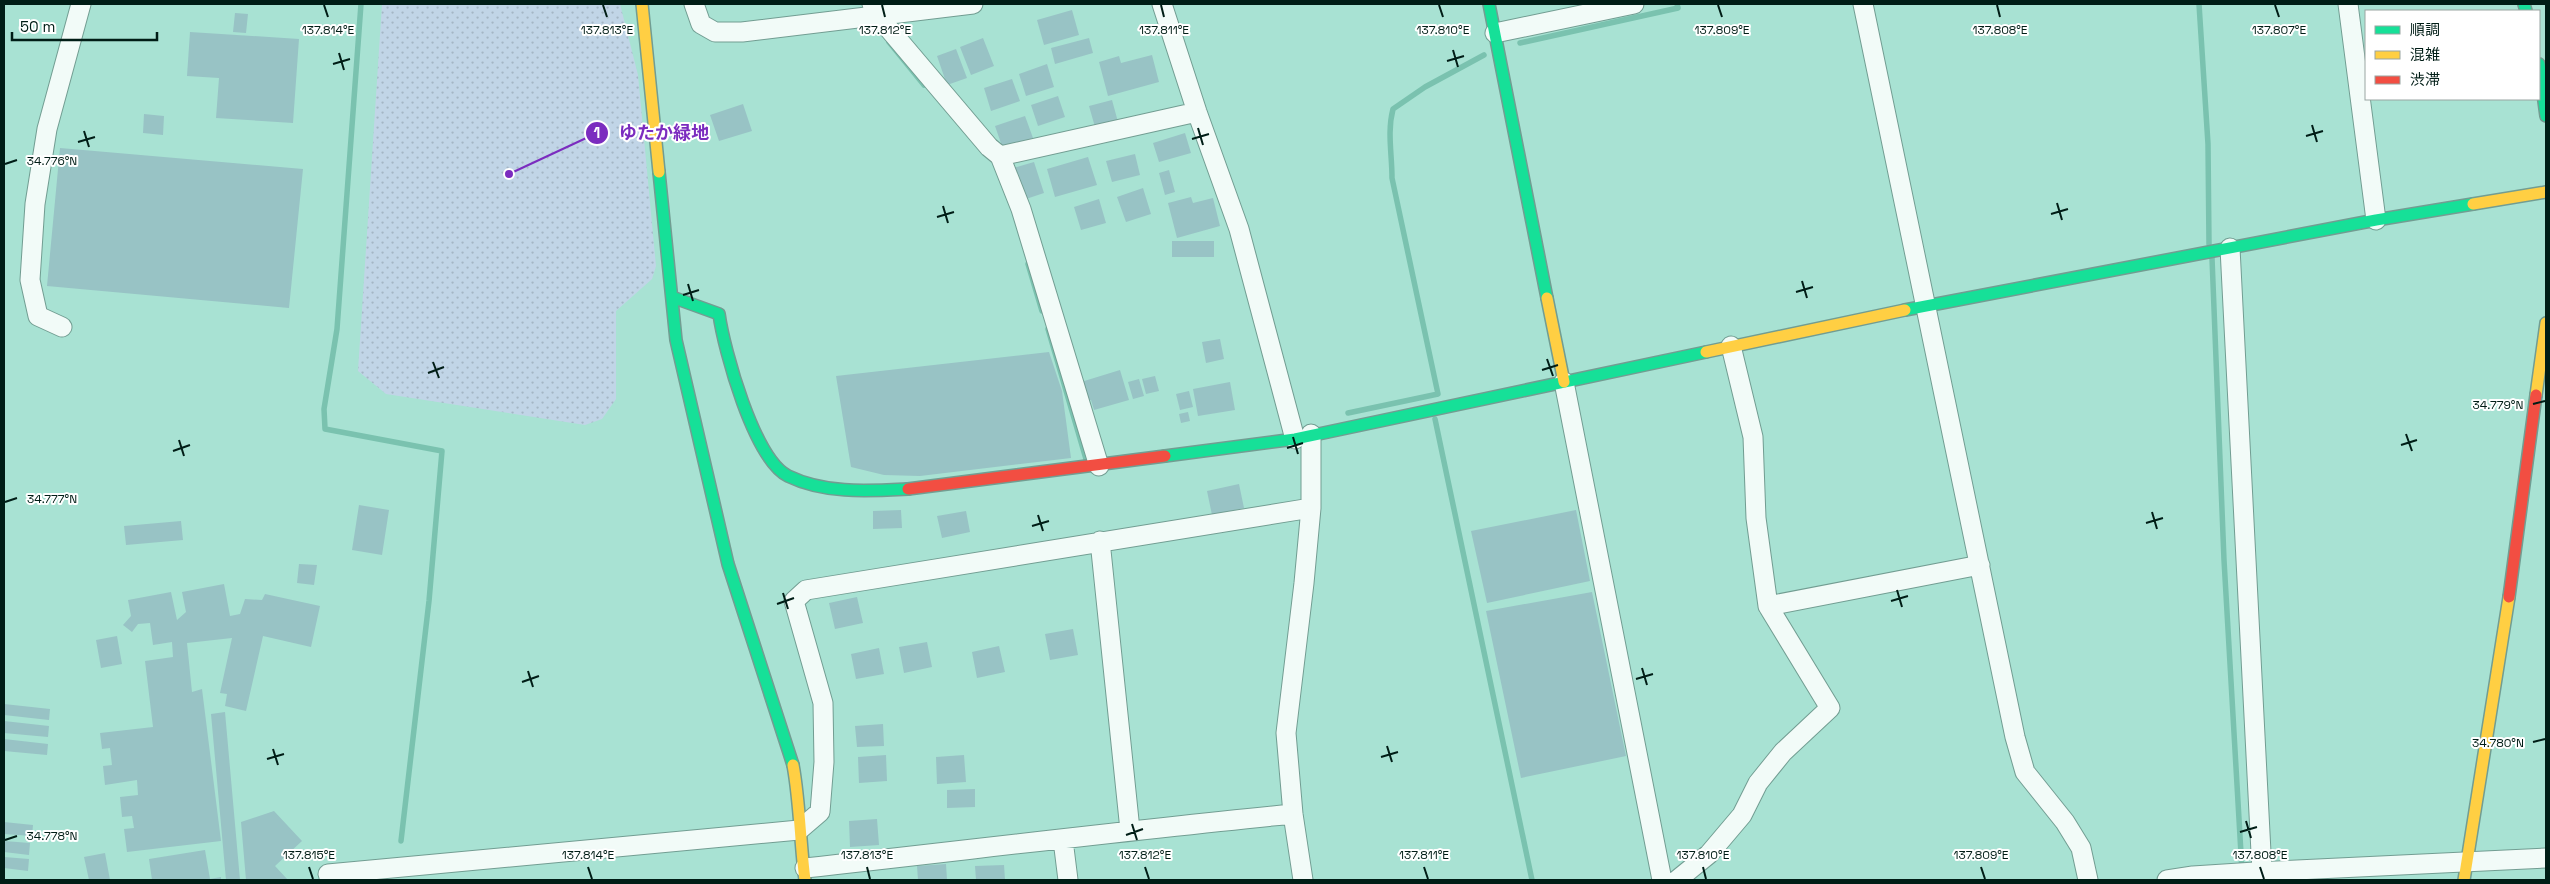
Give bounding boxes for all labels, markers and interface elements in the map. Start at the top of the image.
scale bar [12,10,158,42]
legend [2365,10,2540,100]
text: 50 m [20,17,55,36]
text: 順調 [2410,20,2440,39]
text: 137.814°E [302,22,355,38]
text: 137.813°E [581,22,633,38]
text: 137.812°E [859,22,911,38]
text: 137.811°E [1139,22,1189,38]
text: 137.810°E [1417,22,1470,38]
text: 137.809°E [1694,22,1750,38]
text: 137.808°E [1972,22,2028,38]
text: 137.807°E [2252,22,2306,38]
text: 混雑 [2410,45,2440,64]
text: 渋滞 [2410,70,2440,89]
callout: ゆたか緑地 [584,117,719,150]
text: ゆたか緑地 [619,121,709,144]
text: 1 [594,123,600,142]
text: 34.776°N [27,153,77,169]
text: 34.779°N [2473,397,2523,413]
text: 34.777°N [27,491,77,507]
text: 34.780°N [2472,735,2524,751]
text: 34.778°N [27,828,77,844]
text: 137.815°E [283,847,335,863]
text: 137.814°E [562,847,615,863]
text: 137.813°E [841,847,893,863]
text: 137.812°E [1119,847,1171,863]
text: 137.811°E [1399,847,1449,863]
text: 137.810°E [1677,847,1730,863]
text: 137.809°E [1953,847,2009,863]
text: 137.808°E [2232,847,2288,863]

